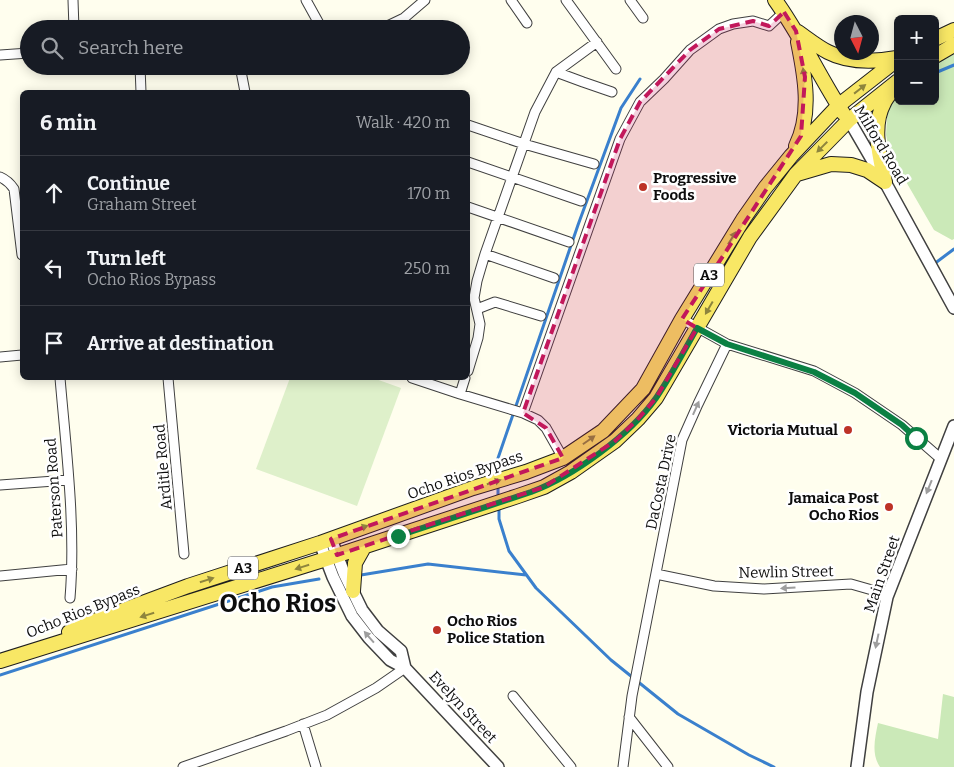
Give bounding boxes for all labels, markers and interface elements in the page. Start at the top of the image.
north arrow [834,15,879,60]
map controls [894,15,939,105]
button: + [894,15,939,60]
search box [20,20,470,75]
icon: search [38,34,66,62]
text: Search here [78,36,183,59]
button: − [894,60,939,105]
one-way arrow [800,67,808,83]
one-way arrow [853,84,867,94]
street label: Milford Road [850,102,912,188]
text: 6 min [40,110,96,136]
text: Walk · 420 m [356,113,450,132]
one-way arrow [816,141,828,153]
place label: Progressive Foods [653,169,737,204]
text: Continue [87,172,170,195]
icon: ahead [40,179,68,207]
marker: Progressive Foods [637,181,649,193]
text: 170 m [407,184,450,203]
text: Graham Street [87,195,196,214]
one-way arrow [727,231,736,245]
text: Turn left [87,247,166,270]
icon: left [40,254,68,282]
text: 250 m [404,259,450,278]
road number: A3 [694,264,724,286]
text: Ocho Rios Bypass [87,270,216,289]
one-way arrow [704,302,713,315]
icon: arrive [40,329,68,357]
text: Arrive at destination [87,332,274,355]
one-way arrow [692,401,700,415]
place label: Victoria Mutual [727,421,838,439]
street label: Arditle Road [150,423,176,511]
marker: Victoria Mutual [842,424,854,436]
route start [905,427,928,450]
street label: DaCosta Drive [642,433,680,531]
one-way arrow [582,435,596,445]
street label: Paterson Road [42,437,66,539]
street label: Ocho Rios Bypass [405,447,525,503]
one-way arrow [486,478,501,485]
one-way arrow [925,480,933,494]
place label: Jamaica Post Ocho Rios [788,489,879,524]
marker: Jamaica Post Ocho Rios [883,501,895,513]
one-way arrow [354,524,369,532]
route end [387,525,410,548]
street label: Main Street [860,532,904,615]
road number: A3 [228,556,258,580]
street label: Newlin Street [738,562,834,582]
one-way arrow [295,563,310,571]
one-way arrow [200,576,215,583]
street label: Ocho Rios Bypass [24,580,142,642]
one-way arrow [780,584,796,592]
district label: Ocho Rios [220,589,336,619]
one-way arrow [139,611,154,619]
place label: Ocho Rios Police Station [447,612,545,647]
marker: Ocho Rios Police Station [431,624,443,636]
one-way arrow [363,631,374,644]
one-way arrow [873,633,881,649]
street label: Evelyn Street [425,667,501,747]

